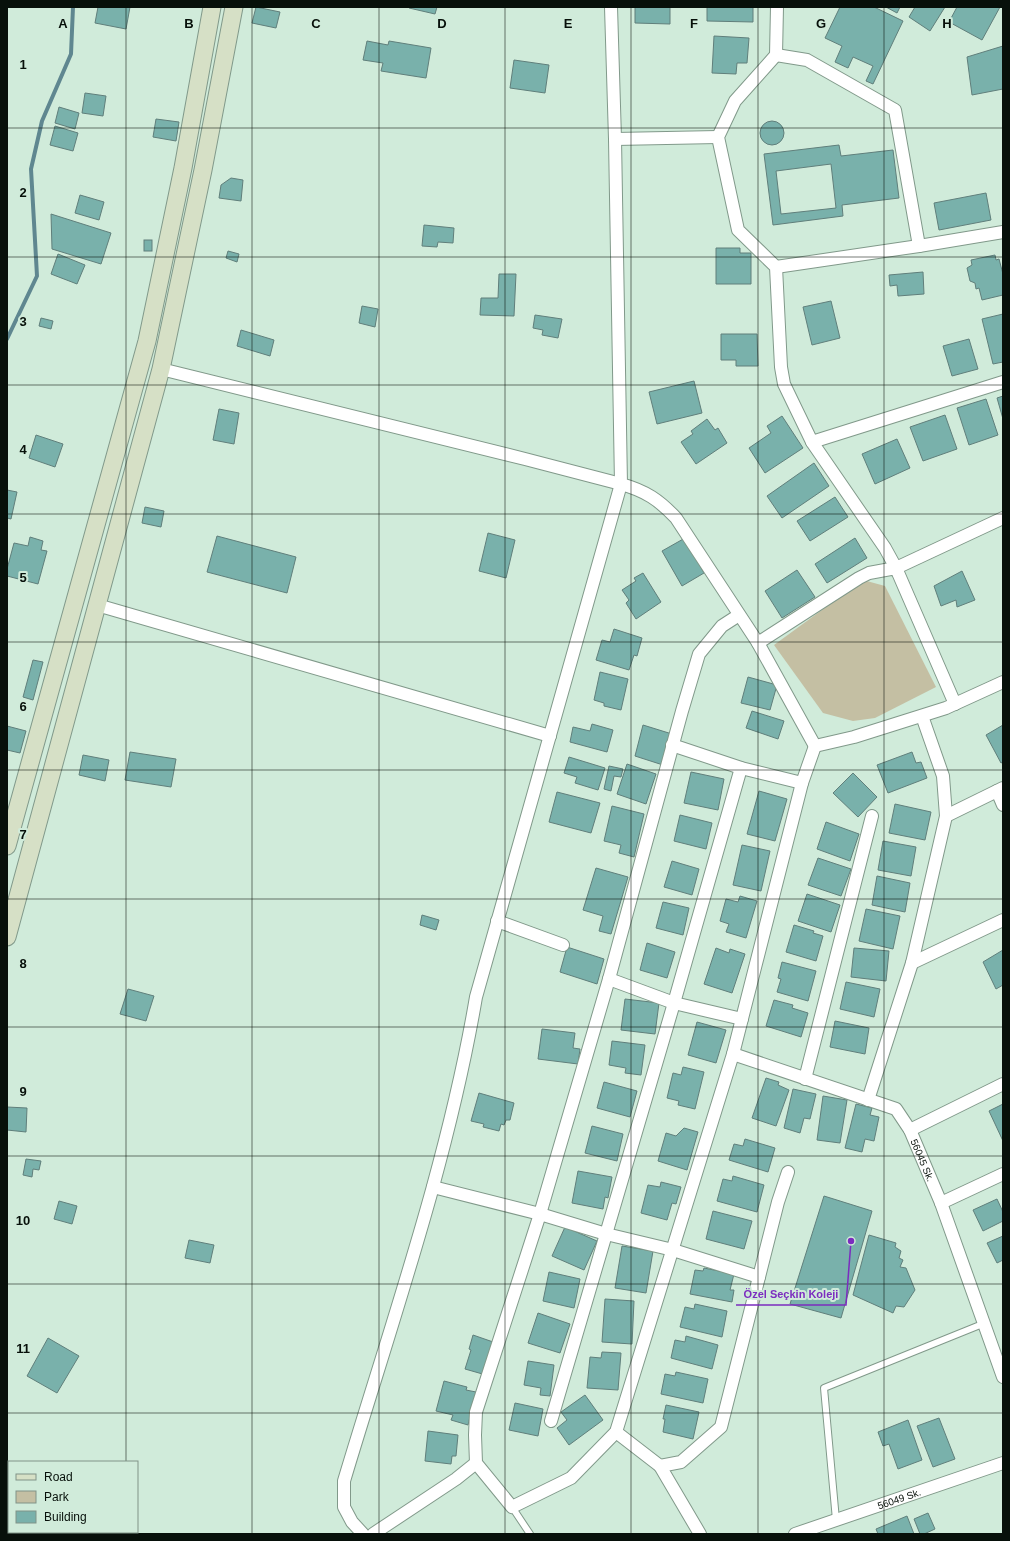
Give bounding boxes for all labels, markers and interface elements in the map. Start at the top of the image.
text: A [58,16,68,31]
text: B [184,16,194,31]
text: C [311,16,321,31]
text: D [437,16,447,31]
text: E [564,16,573,31]
text: F [690,16,698,31]
text: G [816,16,826,31]
text: H [942,16,952,31]
text: 1 [19,57,27,72]
text: 2 [19,185,27,200]
text: 3 [19,314,27,329]
text: 4 [19,442,27,457]
text: 5 [19,570,27,585]
text: 6 [19,699,27,714]
text: 7 [19,827,27,842]
text: 8 [19,956,27,971]
text: 9 [19,1084,27,1099]
street label: 56045 Sk. [909,1137,937,1183]
text: 10 [16,1213,30,1228]
callout: Özel Seçkin Koleji [736,1282,846,1305]
text: Özel Seçkin Koleji [744,1288,838,1300]
text: 11 [16,1341,30,1356]
legend [8,1461,138,1533]
text: Road [44,1470,73,1484]
street label: 56049 Sk. [876,1486,922,1511]
text: Park [44,1490,70,1504]
text: Building [44,1510,87,1524]

